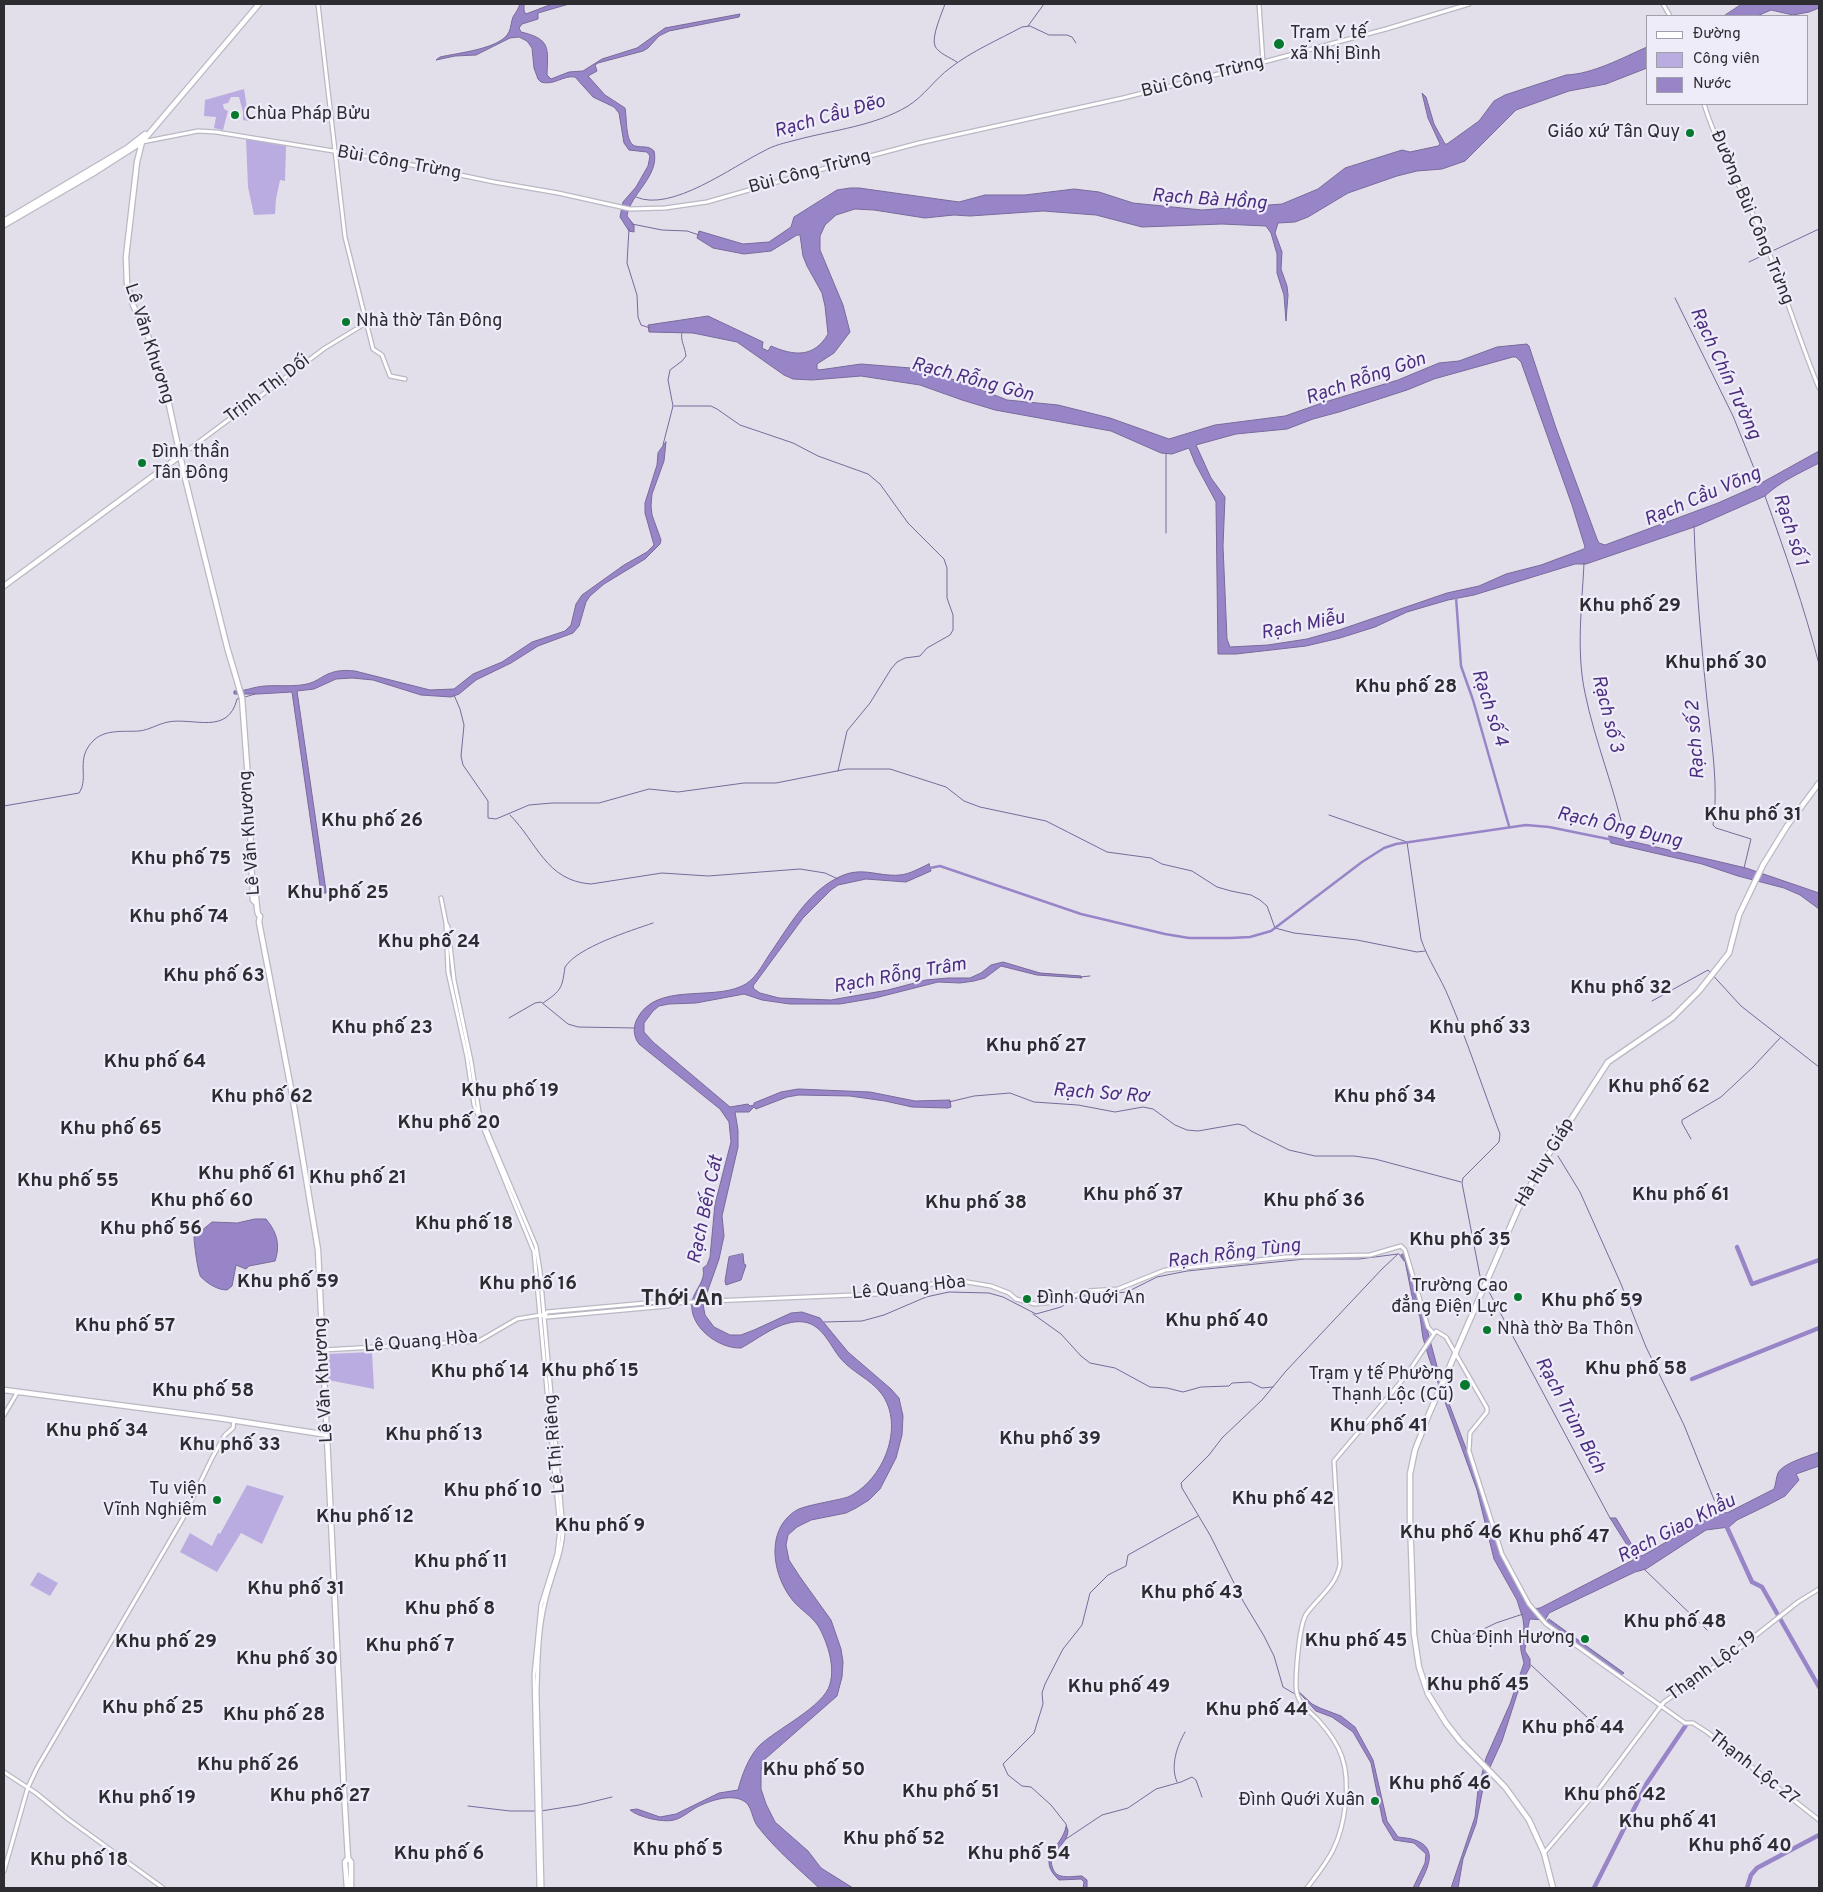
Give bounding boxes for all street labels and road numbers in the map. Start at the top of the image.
street label: Bùi Công Trừng [1139,52,1267,104]
street label: Đường Bùi Công Trừng [1704,128,1798,308]
street label: Bùi Công Trừng [335,142,463,186]
street label: Bùi Công Trừng [746,146,874,200]
street label: Lê Văn Khương [118,281,178,407]
street label: Trịnh Thị Dối [221,351,315,429]
street label: Lê Văn Khương [236,770,266,896]
street label: Hà Huy Giáp [1512,1115,1580,1211]
street label: Lê Quang Hòa [851,1272,967,1306]
street label: Lê Văn Khương [311,1317,339,1443]
street label: Lê Quang Hòa [363,1327,479,1359]
street label: Lê Thị Riêng [541,1393,571,1495]
street label: Thạnh Lộc 19 [1664,1627,1762,1707]
street label: Thạnh Lộc 27 [1704,1727,1802,1811]

